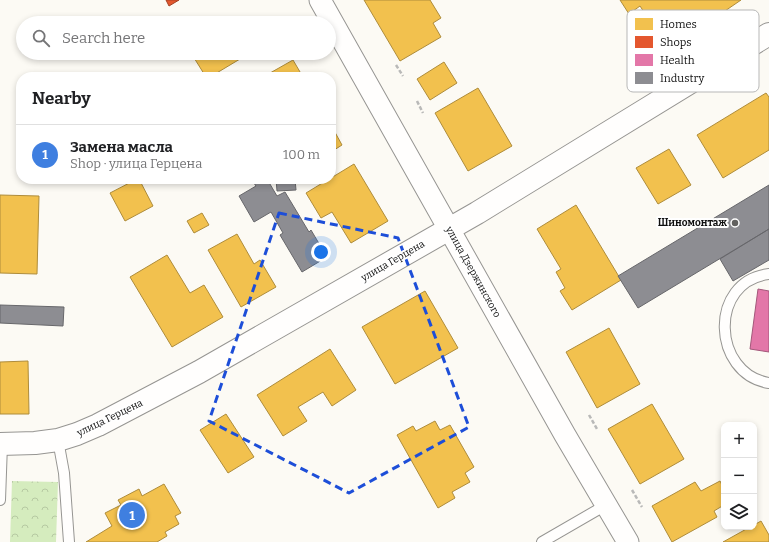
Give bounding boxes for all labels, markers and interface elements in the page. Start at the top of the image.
legend [627,10,759,92]
search box [16,16,336,60]
text: Homes [660,18,697,31]
icon: search [30,27,52,49]
text: Search here [62,29,145,47]
text: Shops [660,36,692,49]
text: Health [660,54,695,67]
text: Industry [660,72,704,85]
text: Nearby [32,88,91,109]
text: Замена масла [70,138,173,156]
text: 1 [42,147,48,162]
text: 100 m [283,147,320,162]
text: Shop · улица Герцена [70,156,202,171]
place label: Шиномонтаж [658,217,727,229]
marker: Шиномонтаж [730,218,740,228]
street label: улица Дзержинского [442,223,503,320]
street label: улица Герцена [358,238,427,285]
your location [311,242,331,262]
street label: улица Герцена [74,397,145,440]
map controls [721,422,757,530]
button: + [721,422,757,458]
button: − [721,458,757,494]
button: layers [721,494,757,530]
pin: 1 [119,500,145,530]

